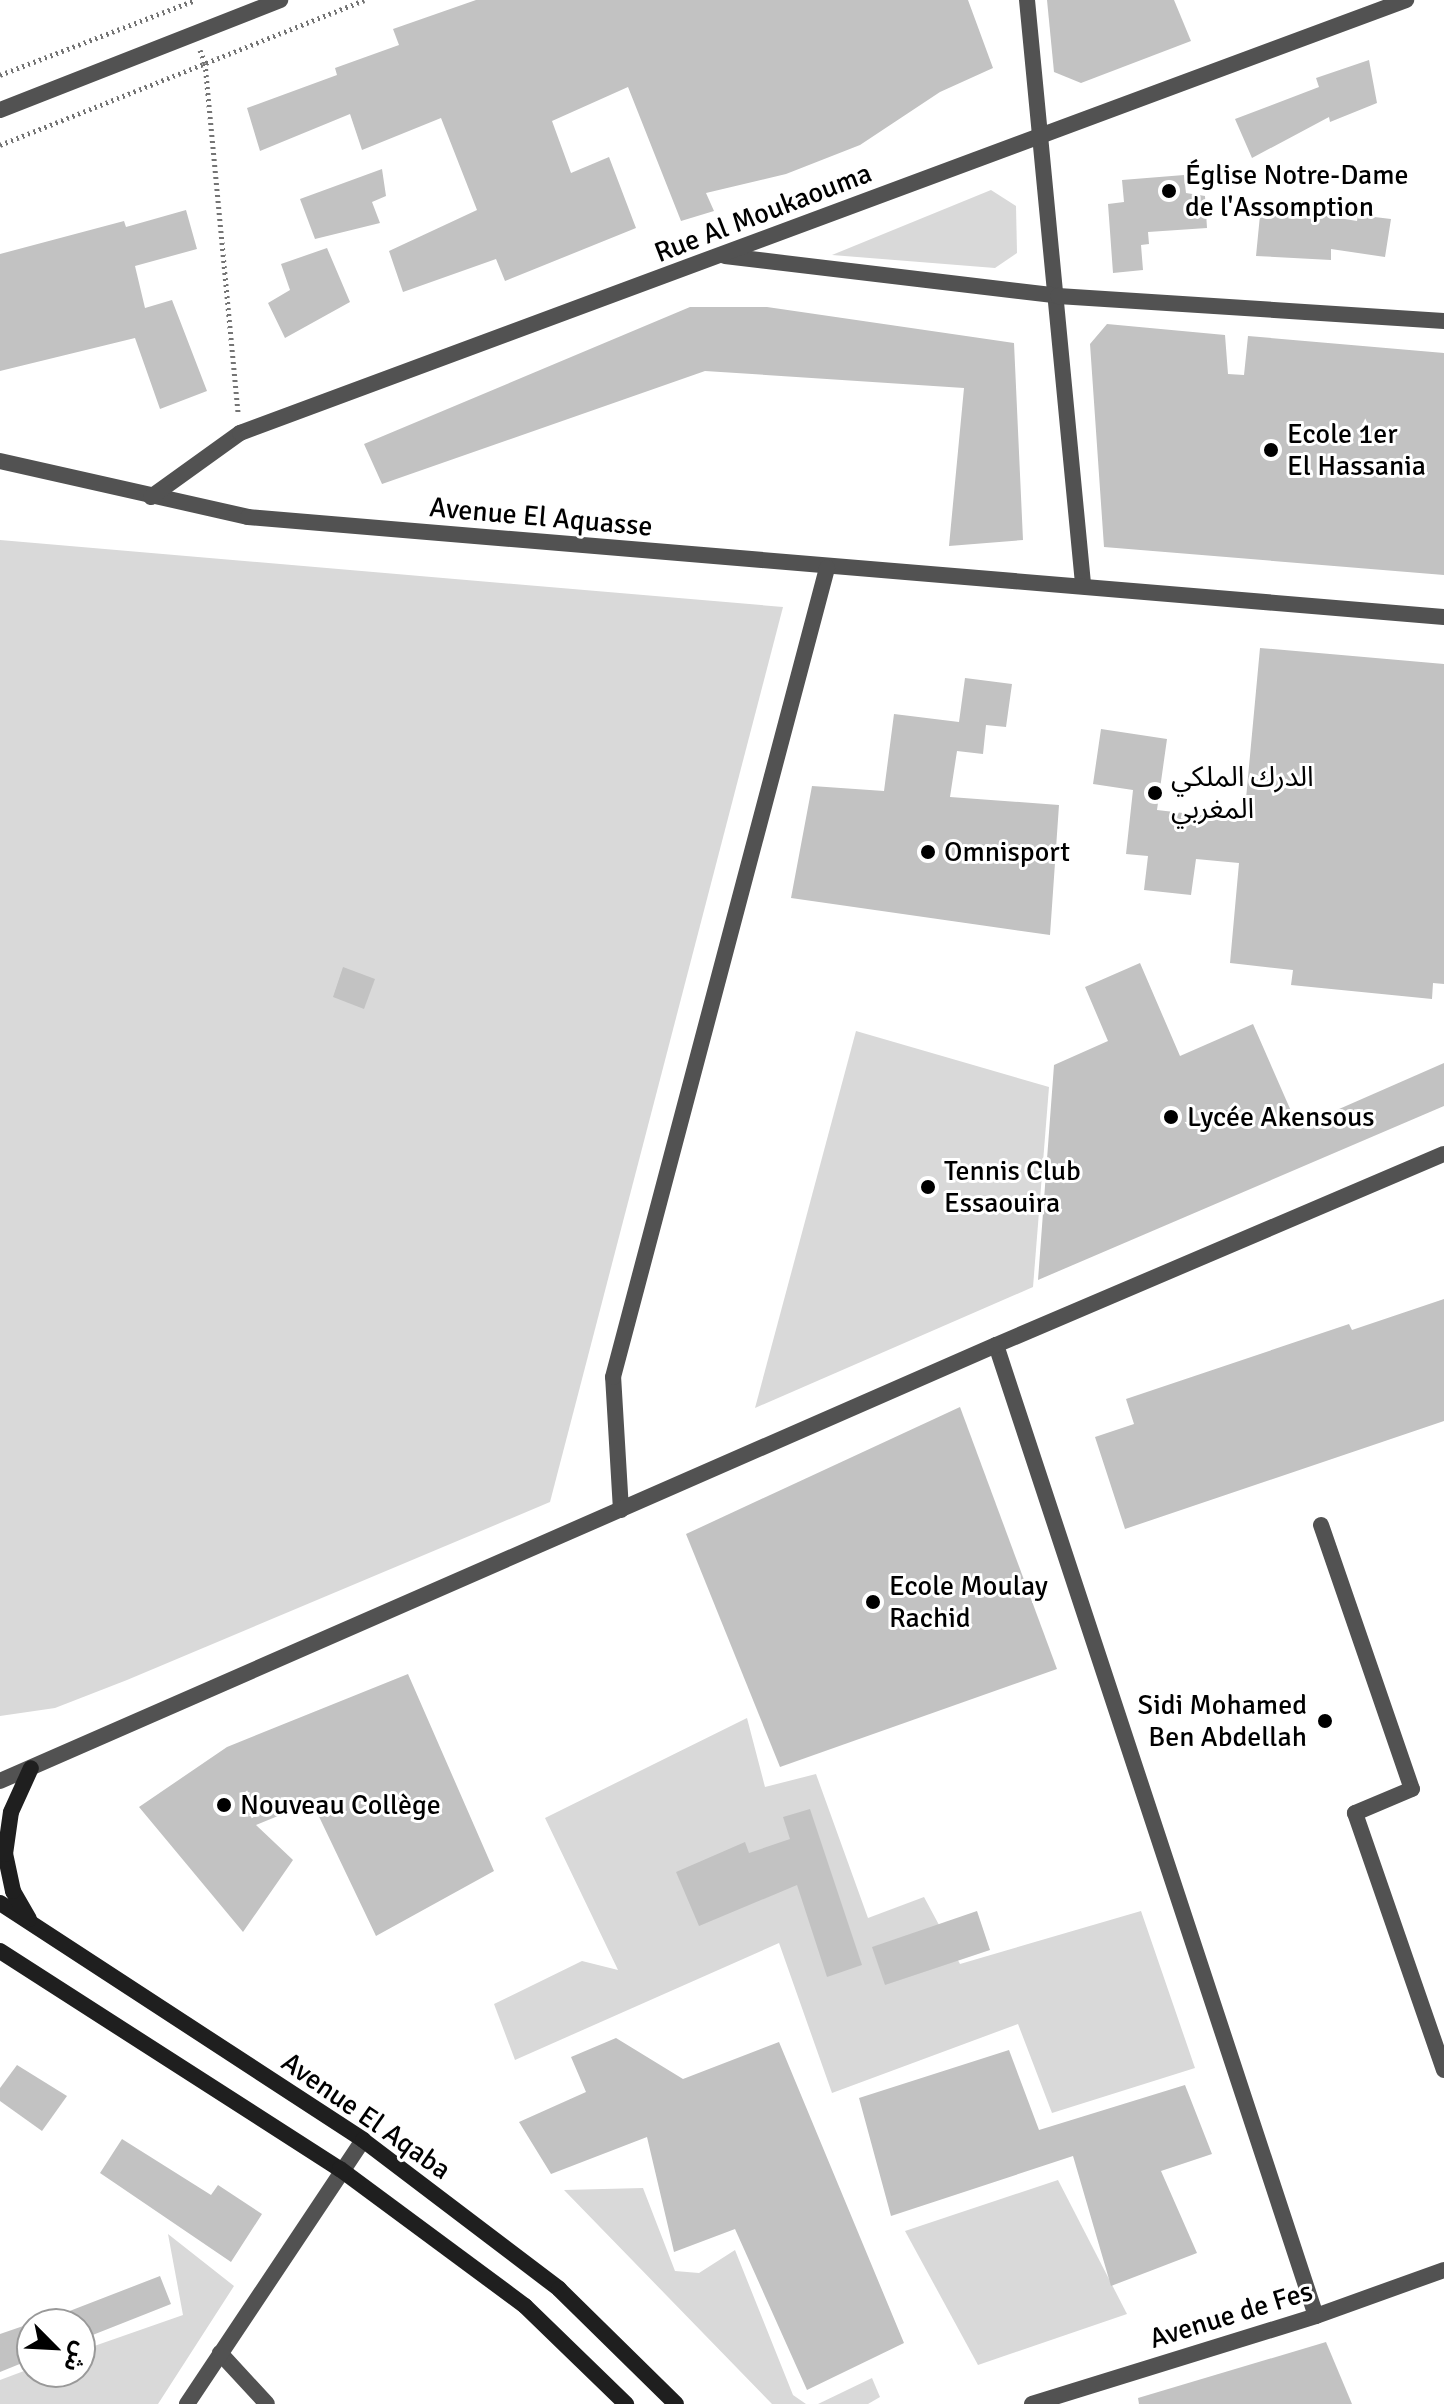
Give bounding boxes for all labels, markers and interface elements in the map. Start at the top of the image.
street label: Rue Al Moukaouma [650,156,876,270]
place label: Église Notre-Dame de l'Assomption [1185,158,1409,224]
marker: Église Notre-Dame de l'Assomption [1160,182,1178,200]
place label: Ecole 1er El Hassania [1287,417,1426,483]
marker: Ecole 1er El Hassania [1262,441,1280,459]
street label: Avenue El Aquasse [428,491,654,543]
place label: الدرك الملكي المغربي [1171,760,1314,826]
marker: الدرك الملكي المغربي [1146,784,1164,802]
place label: Omnisport [944,835,1070,869]
marker: Omnisport [919,843,937,861]
place label: Lycée Akensous [1187,1100,1375,1134]
marker: Lycée Akensous [1162,1108,1180,1126]
place label: Tennis Club Essaouira [944,1154,1081,1220]
marker: Tennis Club Essaouira [919,1178,937,1196]
place label: Ecole Moulay Rachid [889,1569,1048,1635]
marker: Ecole Moulay Rachid [864,1593,882,1611]
place label: Sidi Mohamed Ben Abdellah [1138,1688,1307,1754]
marker: Sidi Mohamed Ben Abdellah [1314,1710,1336,1732]
place label: Nouveau Collège [240,1788,441,1822]
marker: Nouveau Collège [215,1796,233,1814]
street label: Avenue El Aqaba [275,2045,457,2187]
street label: Avenue de Fes [1145,2274,1317,2356]
north arrow [16,2308,96,2388]
text: ش [58,2338,95,2376]

